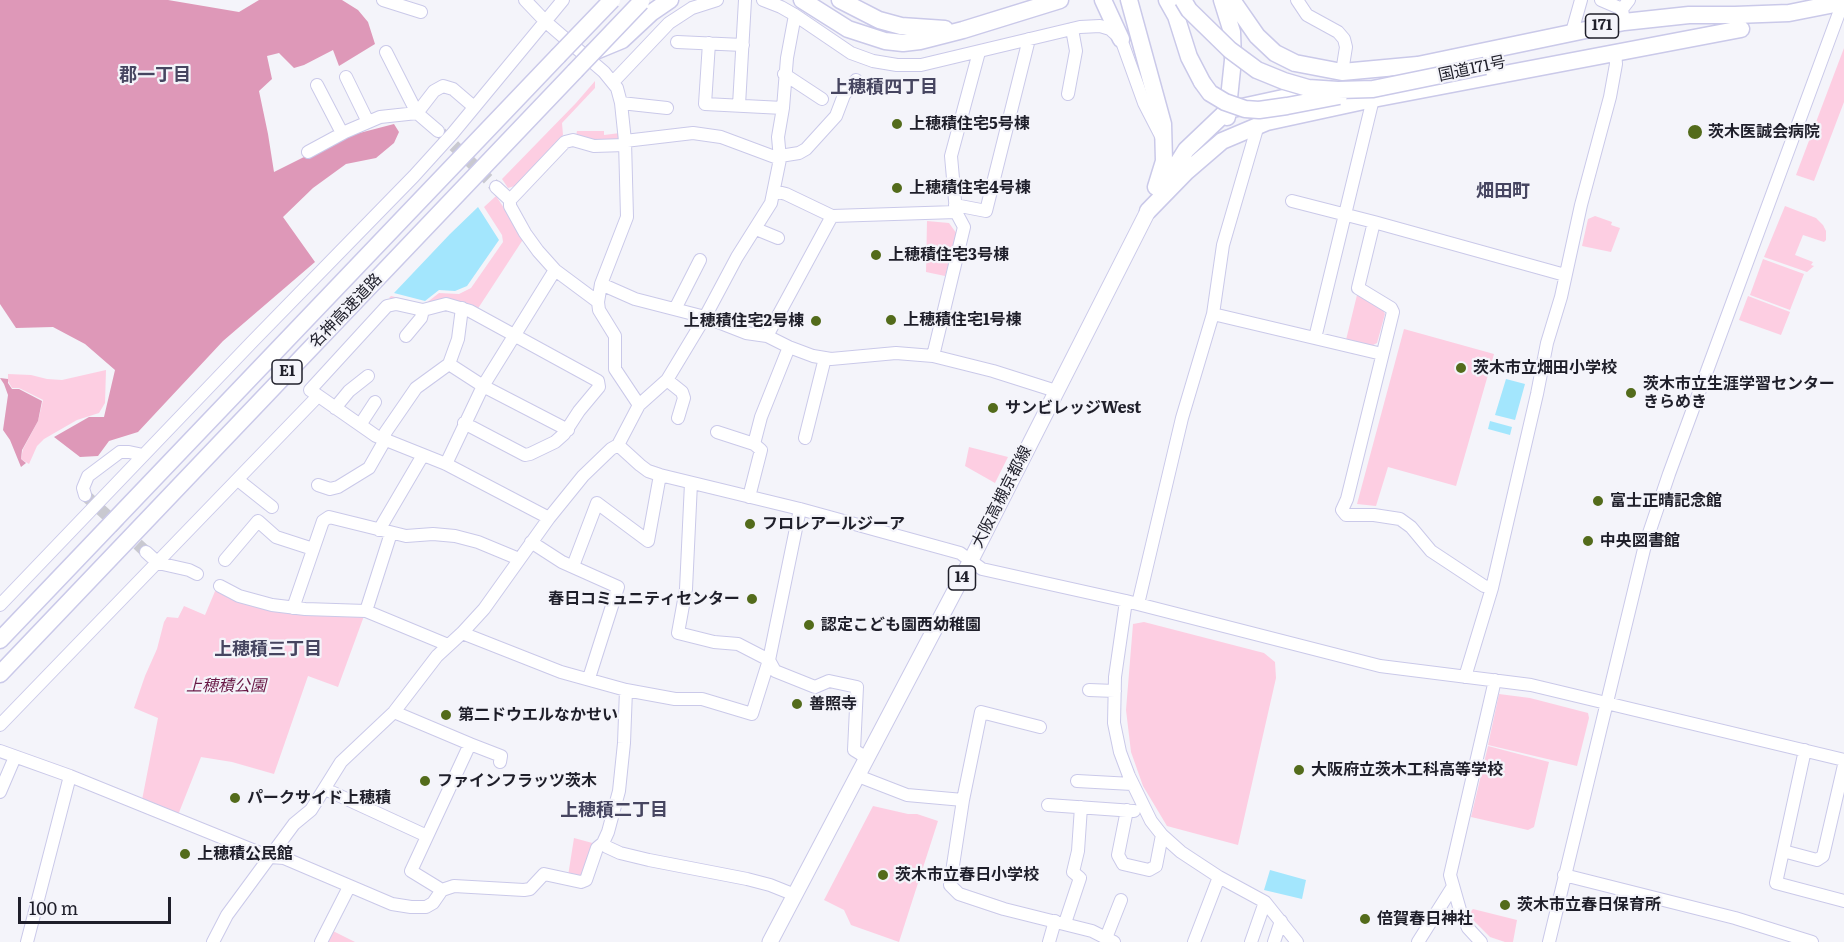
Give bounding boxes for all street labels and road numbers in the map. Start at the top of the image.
road number: 171 [1586,14,1618,38]
street label: 国道171号 [1436,52,1508,86]
street label: 名神高速道路 [306,270,386,352]
road number: E1 [272,360,302,384]
street label: 大阪高槻京都線 [968,443,1036,551]
road number: 14 [948,566,976,590]

